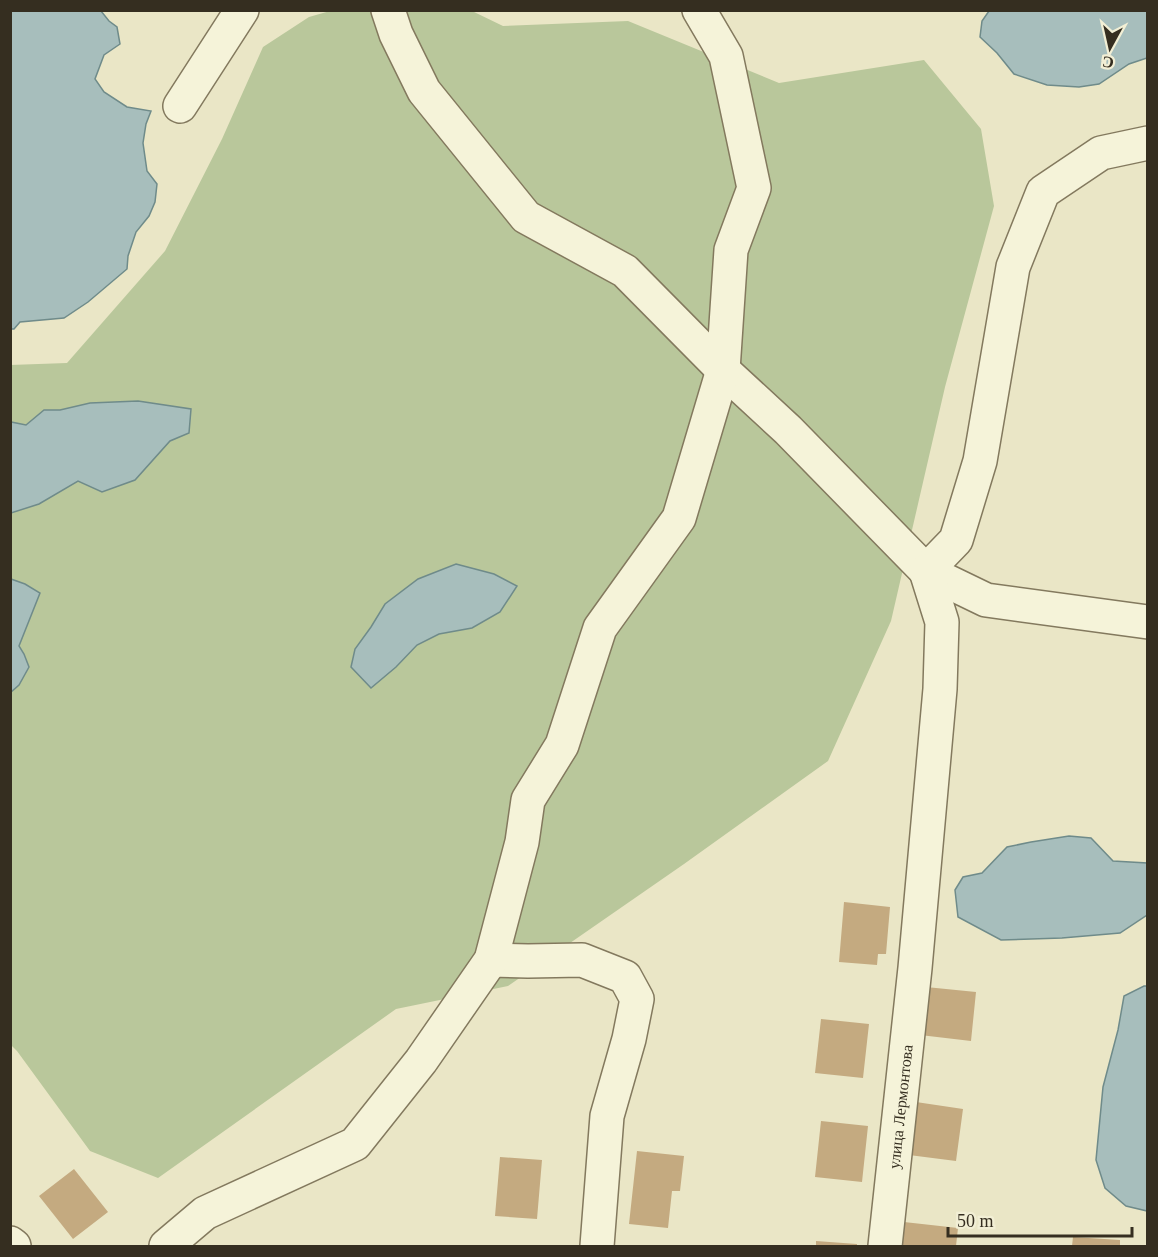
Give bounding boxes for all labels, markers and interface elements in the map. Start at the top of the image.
north arrow [1080,18,1140,78]
text: С [1101,53,1115,72]
street label: улица Лермонтова [885,1044,915,1170]
scale bar [948,1200,1132,1238]
text: 50 m [957,1211,994,1231]

